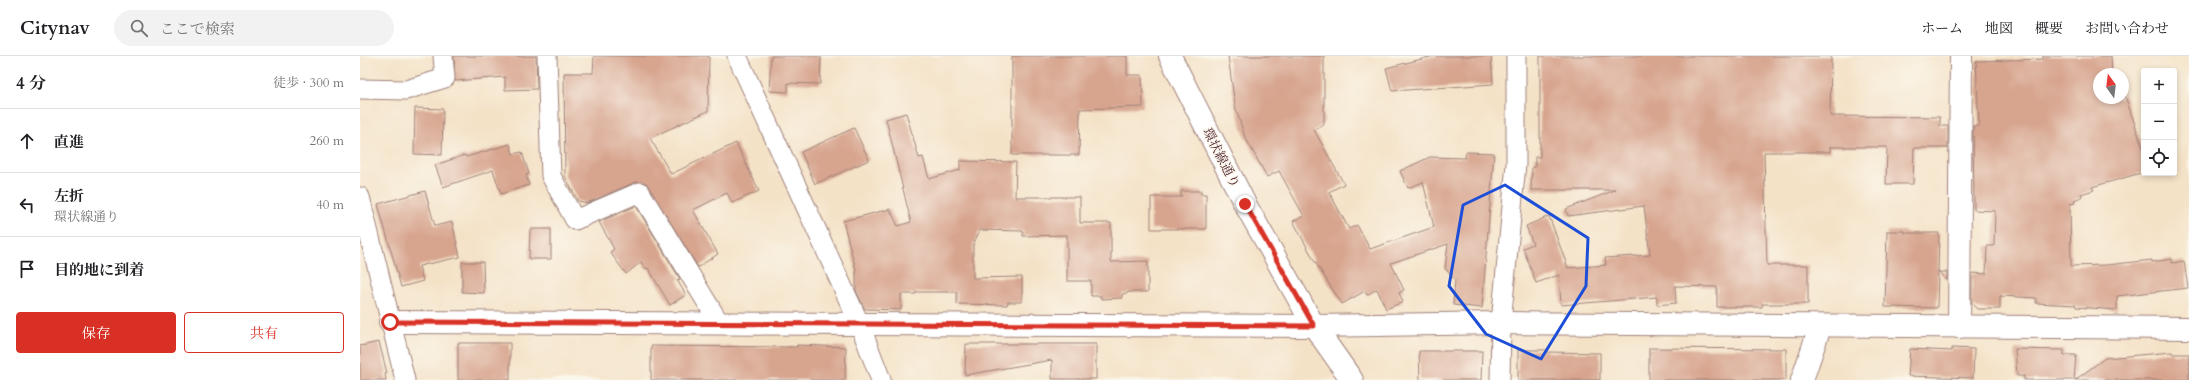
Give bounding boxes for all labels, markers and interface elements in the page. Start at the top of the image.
search box [114,10,394,46]
text: Citynav [20,15,90,41]
icon: search [128,17,150,39]
text: ここで検索 [160,19,235,39]
text: ホーム [1921,19,1963,38]
text: 地図 [1985,19,2013,38]
text: 概要 [2035,19,2063,38]
text: お問い合わせ [2085,19,2169,38]
north arrow [2093,68,2129,104]
map controls [2141,68,2177,176]
button: + [2141,68,2177,104]
text: 4 分 [16,72,46,95]
text: 徒歩 · 300 m [273,74,344,92]
button: − [2141,104,2177,140]
street label: 環状線通り [1198,125,1244,191]
icon: ahead [16,130,38,152]
text: 直進 [54,132,84,152]
text: 260 m [310,132,344,150]
button: locate [2141,140,2177,176]
text: 左折 [54,186,84,206]
icon: left [16,194,38,216]
route end [1236,195,1254,213]
text: 40 m [316,196,344,214]
text: 環状線通り [54,208,119,226]
icon: arrive [16,258,38,280]
text: 目的地に到着 [54,260,144,280]
button: 保存 [16,312,176,353]
button: 共有 [184,312,344,353]
route start [381,313,399,331]

